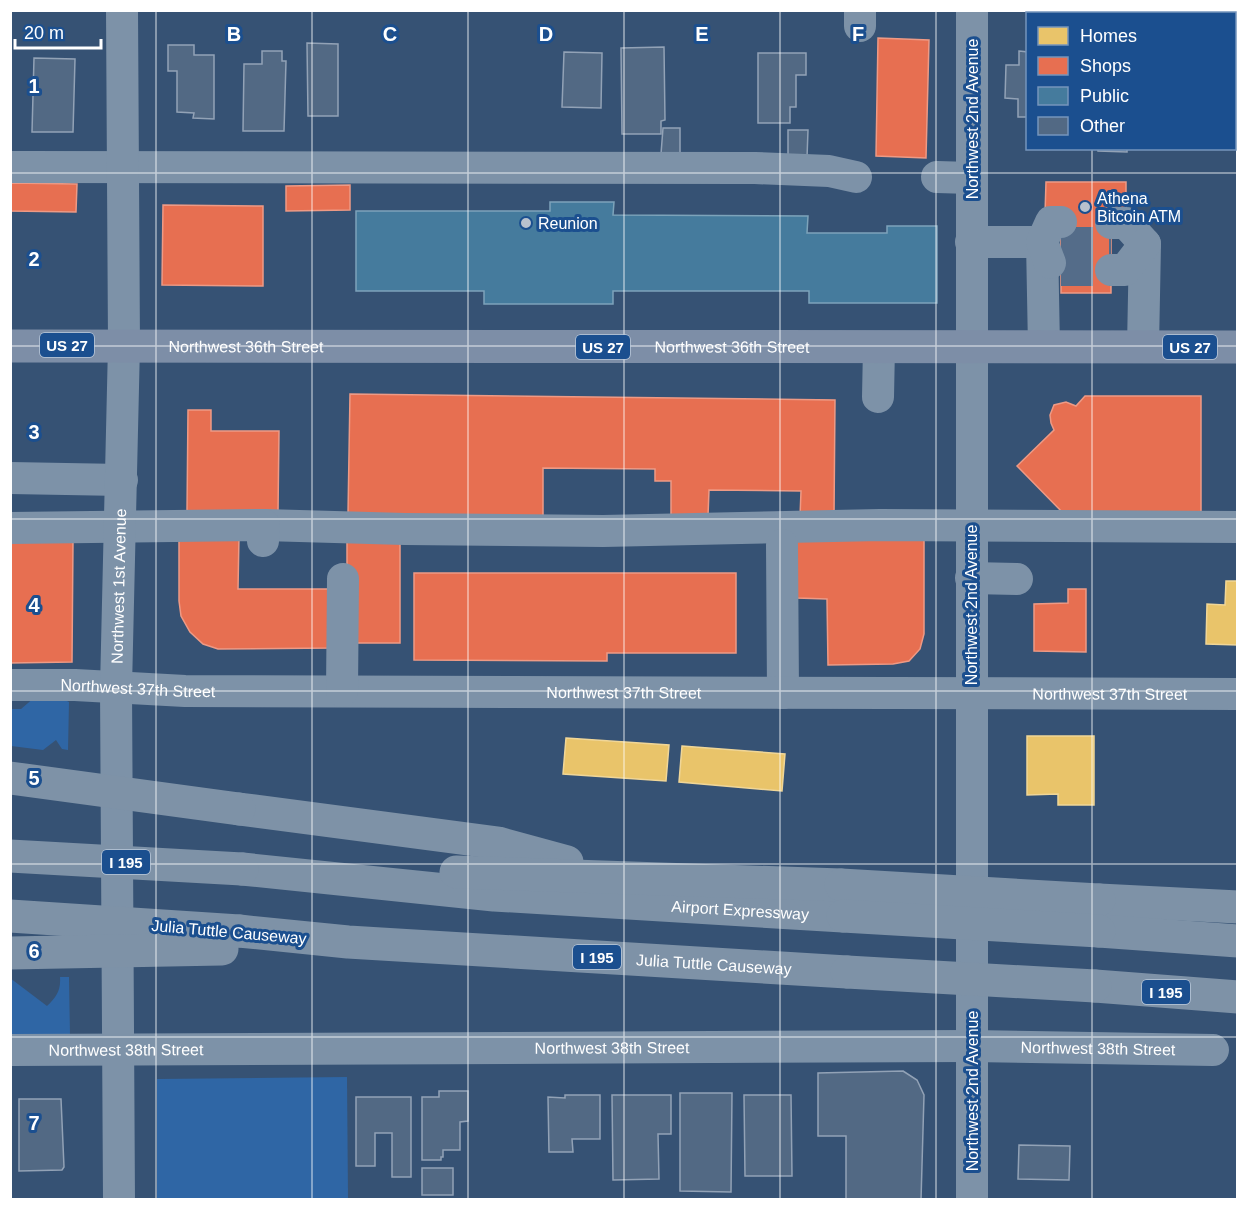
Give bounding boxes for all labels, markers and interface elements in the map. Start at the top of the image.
scale bar [15,12,100,50]
legend [1026,12,1236,150]
text: 20 m [24,23,64,43]
text: B [227,23,241,45]
text: C [383,23,397,45]
text: D [539,23,553,45]
text: E [695,23,709,45]
text: F [852,23,864,45]
text: Homes [1080,26,1137,46]
street label: Northwest 2nd Avenue [964,39,981,199]
text: Shops [1080,56,1131,76]
text: 1 [28,75,40,97]
text: Public [1080,86,1129,106]
text: Other [1080,116,1125,136]
place label: Athena Bitcoin ATM [1097,190,1181,225]
marker: Athena Bitcoin ATM [1078,200,1092,214]
place label: Reunion [538,215,598,232]
marker: Reunion [519,216,533,230]
text: 2 [28,248,40,270]
road number: US 27 [40,333,94,357]
road number: US 27 [576,335,630,359]
road number: US 27 [1163,335,1217,359]
street label: Northwest 36th Street [169,338,324,355]
street label: Northwest 36th Street [655,338,810,355]
text: 3 [28,421,40,443]
street label: Northwest 1st Avenue [108,508,129,664]
street label: Northwest 2nd Avenue [963,525,980,685]
text: 4 [28,594,40,616]
street label: Northwest 37th Street [61,676,216,700]
street label: Northwest 37th Street [546,684,702,701]
street label: Northwest 37th Street [1032,685,1188,702]
text: 5 [28,767,40,789]
road number: I 195 [102,850,150,874]
street label: Airport Expressway [671,897,810,922]
street label: Julia Tuttle Causeway [151,917,307,947]
text: 6 [28,940,40,962]
road number: I 195 [573,945,621,969]
street label: Julia Tuttle Causeway [636,951,792,977]
road number: I 195 [1142,980,1190,1004]
street label: Northwest 2nd Avenue [964,1011,981,1171]
street label: Northwest 38th Street [1020,1038,1176,1058]
street label: Northwest 38th Street [535,1039,690,1056]
street label: Northwest 38th Street [49,1041,204,1058]
text: 7 [28,1112,40,1134]

